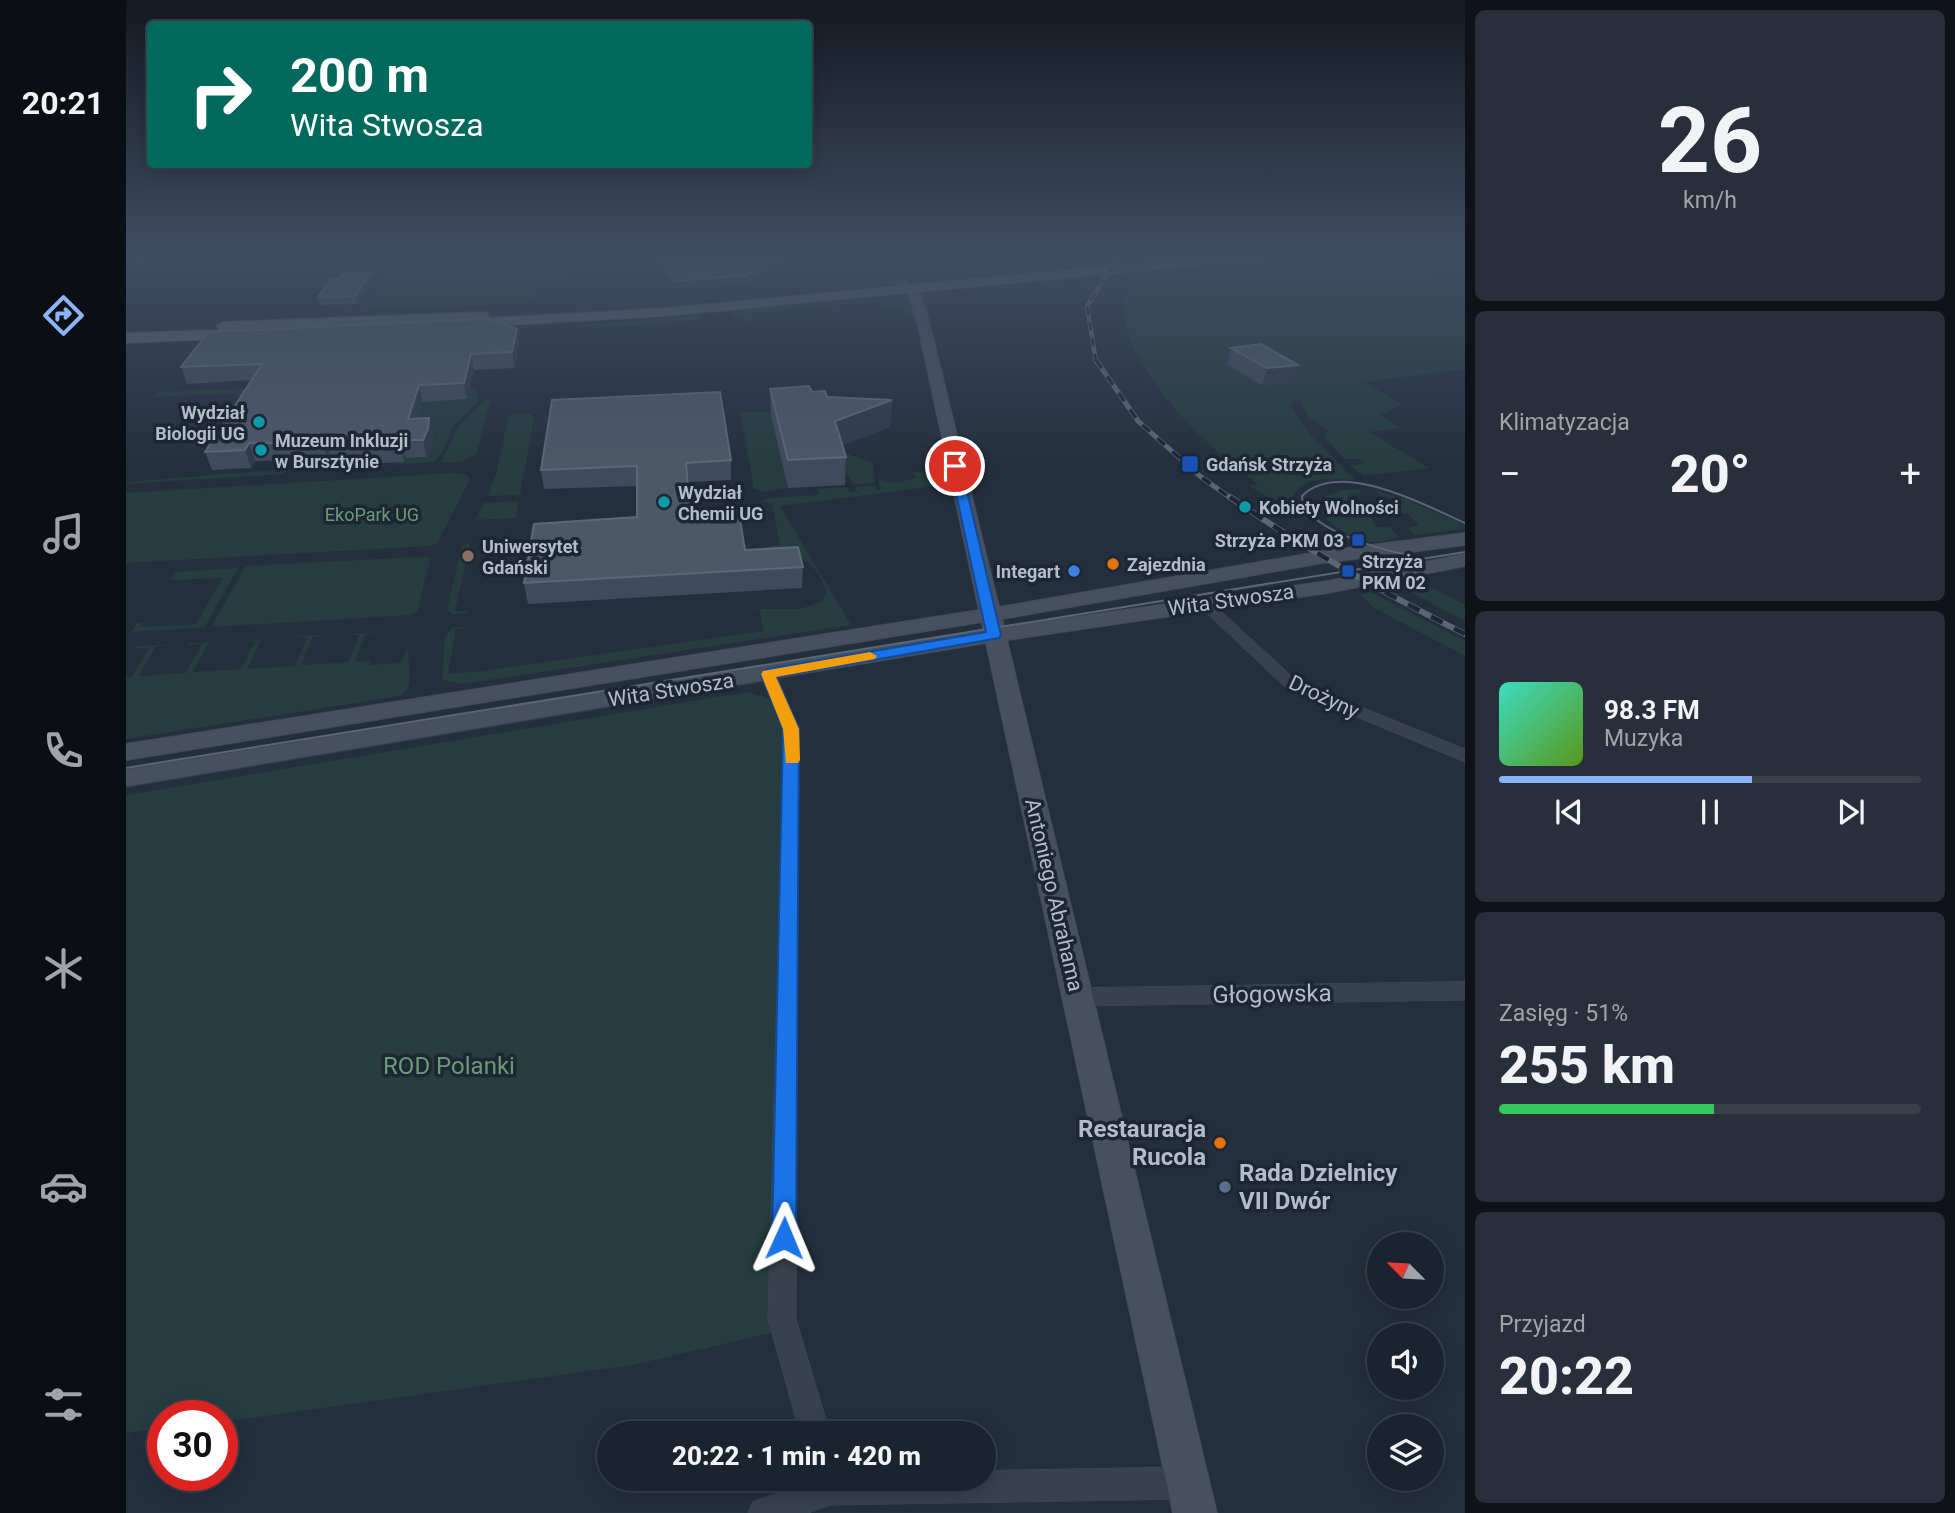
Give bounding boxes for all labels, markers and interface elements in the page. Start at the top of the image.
text: 200 m [290,47,429,104]
icon: right [175,49,266,140]
text: 20:21 [22,84,104,122]
text: 26 [1658,88,1762,194]
text: Wita Stwosza [290,106,484,144]
text: km/h [1683,187,1737,214]
icon: directions [39,291,88,340]
place label: Wydział Biologii UG [155,402,245,444]
text: Klimatyzacja [1499,409,1630,436]
marker: Wydział Biologii UG [251,414,267,430]
place label: Muzeum Inkluzji w Bursztynie [275,430,408,472]
pin [925,436,985,496]
marker: Muzeum Inkluzji w Bursztynie [253,442,269,458]
text: 20° [1670,444,1750,505]
icon: arrive [936,447,974,485]
text: − [1499,452,1521,496]
text: + [1899,452,1921,496]
marker: Gdańsk Strzyża [1180,454,1200,474]
place label: Gdańsk Strzyża [1206,454,1333,475]
place label: Wydział Chemii UG [678,482,763,524]
marker: Wydział Chemii UG [656,494,672,510]
place label: Kobiety Wolności [1259,497,1399,518]
marker: Kobiety Wolności [1237,499,1253,515]
park label: EkoPark UG [325,504,419,525]
icon: music [39,509,88,558]
place label: Strzyża PKM 03 [1215,530,1344,551]
marker: Strzyża PKM 03 [1350,532,1366,548]
place label: Uniwersytet Gdański [482,536,578,578]
marker: Uniwersytet Gdański [460,548,476,564]
place label: Strzyża PKM 02 [1362,551,1426,593]
place label: Zajezdnia [1127,554,1206,575]
marker: Zajezdnia [1105,556,1121,572]
place label: Integart [996,561,1060,582]
marker: Integart [1066,563,1082,579]
marker: Strzyża PKM 02 [1340,563,1356,579]
street label: Wita Stwosza [1166,579,1296,621]
street label: Wita Stwosza [606,668,736,712]
street label: Drożyny [1285,670,1363,724]
text: 98.3 FM [1604,695,1700,725]
text: Muzyka [1604,725,1683,752]
icon: phone [39,726,88,775]
icon: previous [1550,793,1588,831]
icon: pause [1691,793,1729,831]
icon: next [1832,793,1870,831]
street label: Antoniego Abrahama [1020,796,1088,994]
icon: climate [39,944,88,993]
street label: Głogowska [1212,979,1332,1009]
text: Zasięg · 51% [1499,1000,1628,1027]
text: 255 km [1499,1035,1675,1096]
park label: ROD Polanki [383,1052,515,1080]
place label: Restauracja Rucola [1078,1115,1206,1171]
marker: Restauracja Rucola [1212,1135,1228,1151]
place label: Rada Dzielnicy VII Dwór [1239,1159,1398,1215]
icon: car [39,1162,88,1211]
marker: Rada Dzielnicy VII Dwór [1217,1179,1233,1195]
position arrow [747,1201,821,1275]
north arrow [1367,1232,1444,1309]
map controls [1367,1232,1444,1491]
text: Przyjazd [1499,1311,1586,1338]
button: sound [1367,1323,1444,1400]
text: 20:22 [1499,1346,1634,1407]
icon: filters [39,1380,88,1429]
speed limit sign: 30 [147,1400,238,1491]
button: layers [1367,1414,1444,1491]
text: 20:22 · 1 min · 420 m [672,1441,921,1471]

